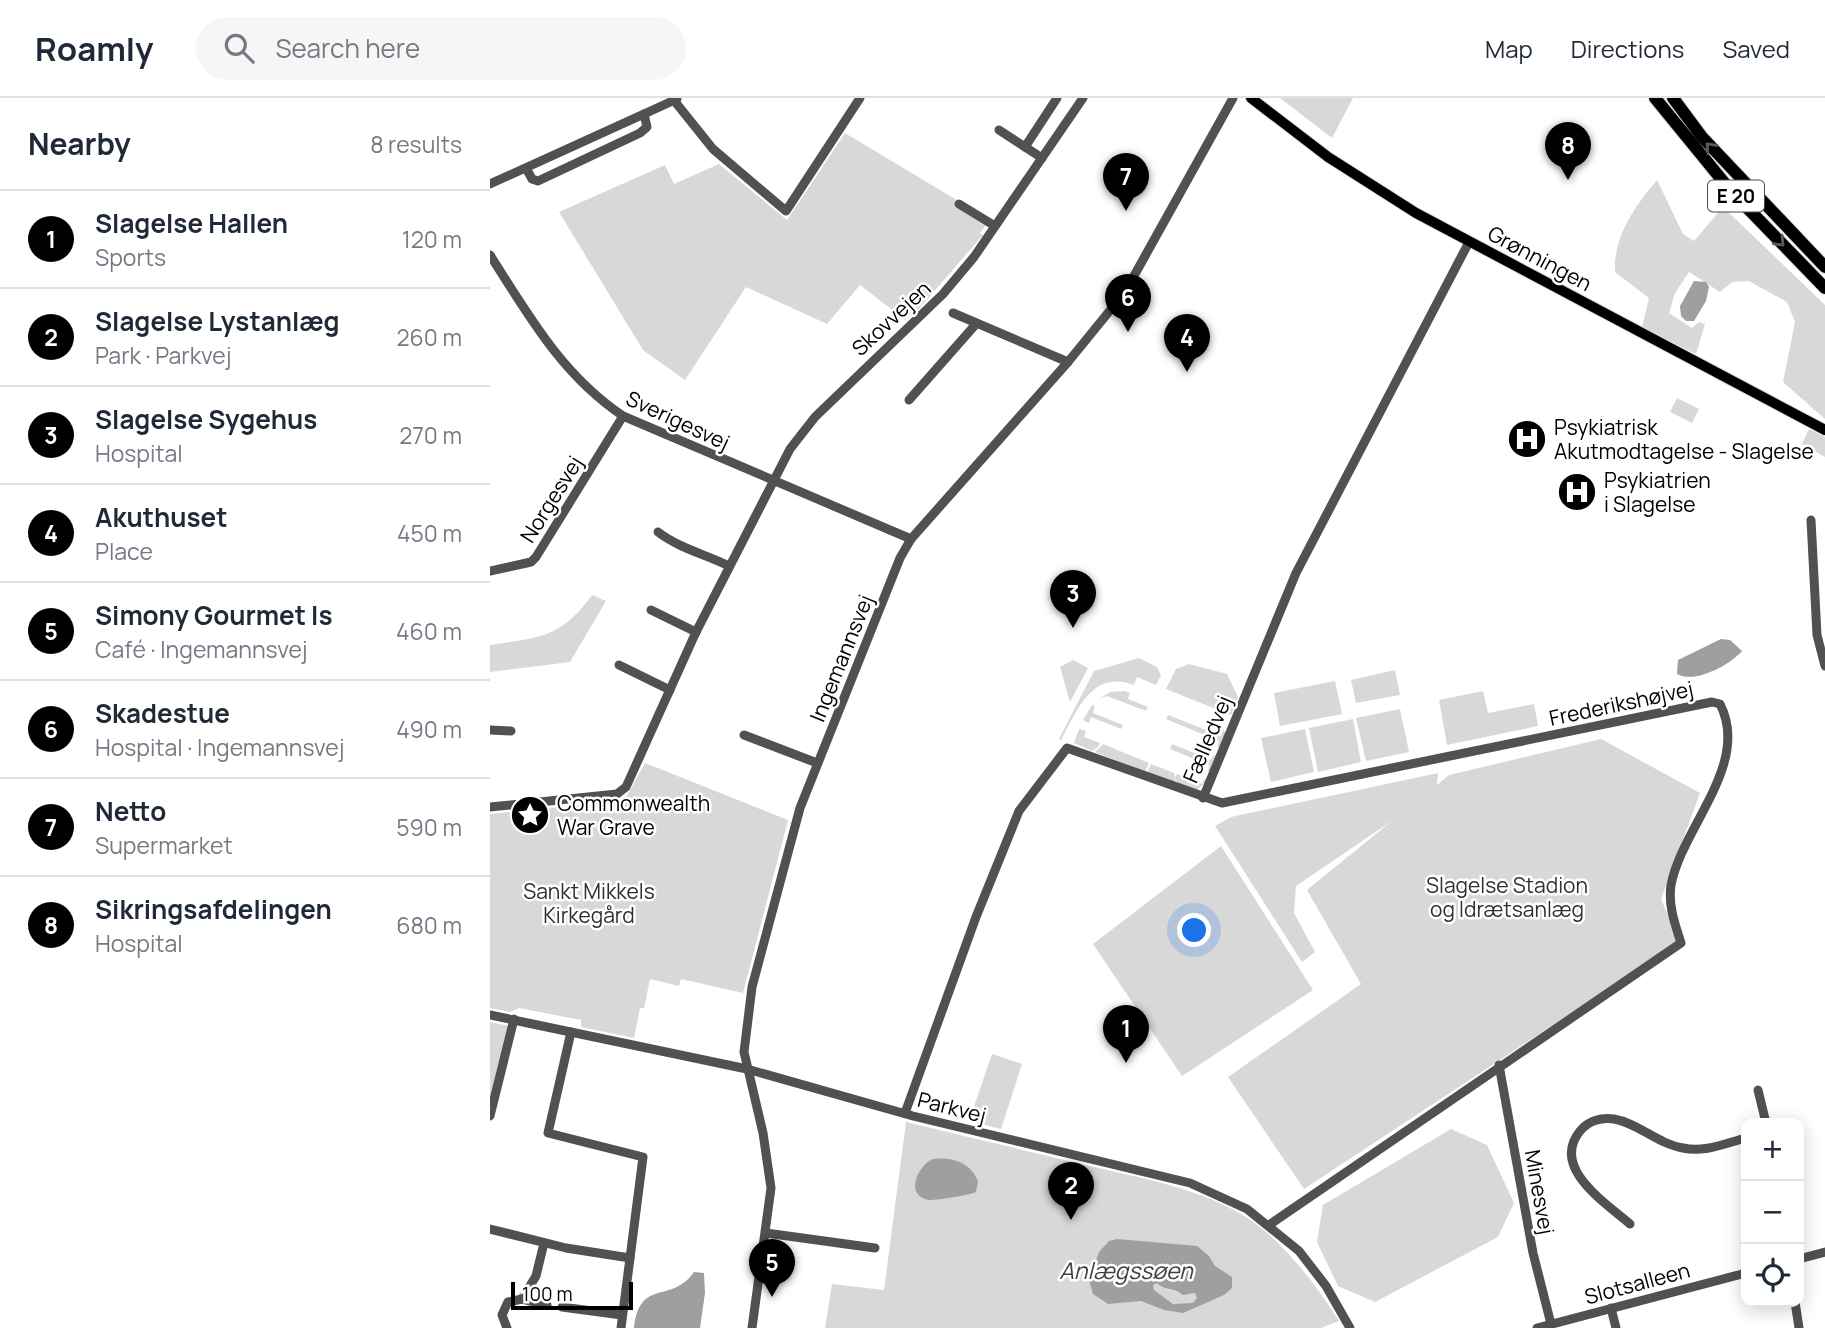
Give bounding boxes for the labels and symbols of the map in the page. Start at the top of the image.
pin: 8 [1545,122,1591,180]
one-way arrow [1706,142,1719,155]
pin: 7 [1103,153,1149,211]
road number: E 20 [1708,180,1764,212]
street label: Grønningen [1483,219,1597,297]
one-way arrow [1772,233,1785,246]
street label: Skovvejen [846,274,936,362]
pin: 6 [1105,274,1151,332]
pin: 4 [1164,314,1210,372]
street label: Sverigesvej [622,384,734,456]
place label: Psykiatrisk Akutmodtagelse - Slagelse [1554,413,1814,465]
hospital icon: Psykiatrisk Akutmodtagelse - Slagelse [1506,418,1548,460]
street label: Norgesvej [513,450,589,548]
place label: Psykiatrien i Slagelse [1604,466,1711,518]
hospital icon: Psykiatrien i Slagelse [1556,471,1598,513]
pin: 3 [1050,570,1096,628]
street label: Ingemannsvej [803,590,879,726]
street label: Frederikshøjvej [1546,674,1696,732]
street label: Fælledvej [1176,691,1238,787]
place label: Commonwealth War Grave [557,789,710,841]
place icon: Commonwealth War Grave [509,794,551,836]
park label: Slagelse Stadion og Idrætsanlæg [1426,871,1588,923]
park label: Sankt Mikkels Kirkegård [523,877,655,929]
your location [1177,913,1211,947]
pin: 1 [1103,1005,1149,1063]
street label: Parkvej [915,1085,989,1129]
street label: Minesvej [1519,1147,1561,1237]
pin: 2 [1048,1162,1094,1220]
pin: 5 [749,1239,795,1297]
water label: Anlægssøen [1059,1254,1194,1286]
street label: Slotsalleen [1581,1256,1693,1310]
scale bar [511,1279,634,1311]

